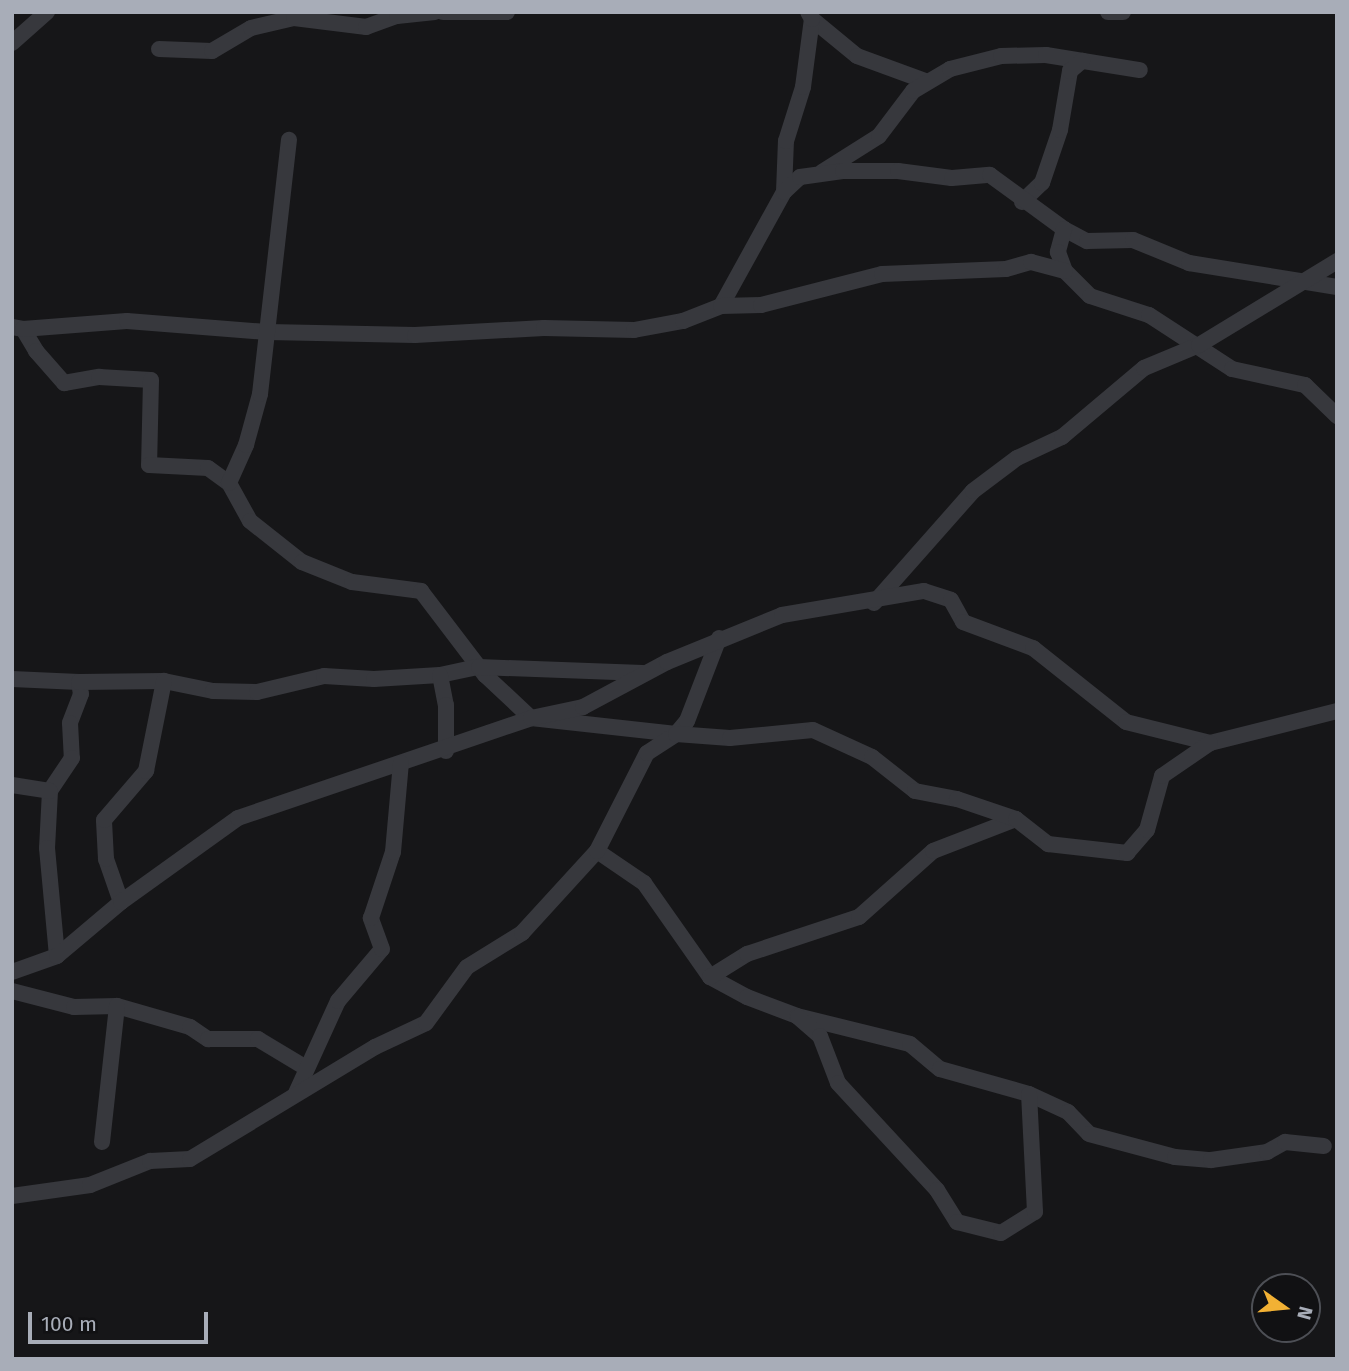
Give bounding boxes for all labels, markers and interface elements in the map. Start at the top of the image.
north arrow [1251,1273,1321,1343]
scale bar [32,1298,212,1342]
text: N [1292,1304,1318,1322]
text: 100 m [41,1311,97,1337]

